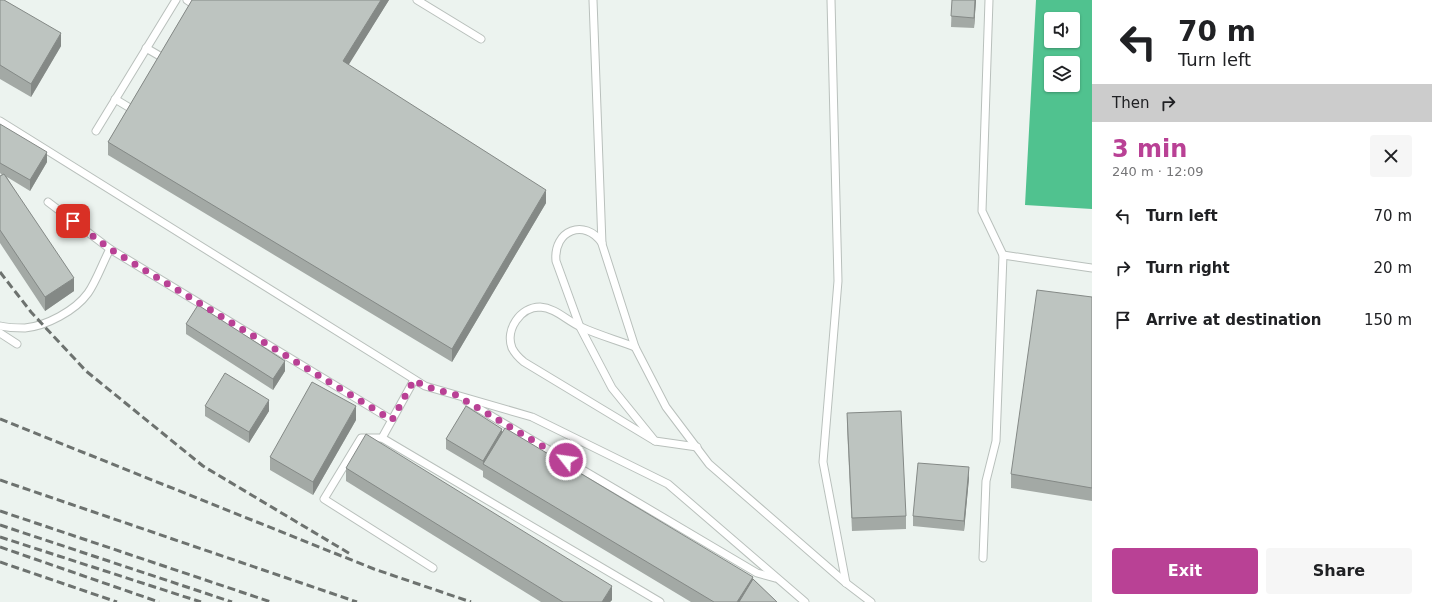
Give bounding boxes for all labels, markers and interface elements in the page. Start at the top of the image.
map controls [1044,12,1080,92]
button: sound [1044,12,1080,48]
text: 70 m [1178,15,1256,48]
icon: left [1112,16,1164,68]
text: Turn left [1178,49,1251,70]
button: layers [1044,56,1080,92]
icon: right [1157,92,1179,114]
text: Then [1112,94,1149,112]
text: 3 min [1112,135,1187,163]
button: close [1370,135,1412,177]
text: 240 m · 12:09 [1112,164,1203,179]
pin [56,204,90,238]
icon: left [1112,205,1134,227]
text: Turn left [1146,207,1218,225]
text: 70 m [1374,207,1412,225]
icon: arrive [62,210,84,232]
icon: right [1112,257,1134,279]
text: Turn right [1146,259,1230,277]
text: 20 m [1374,259,1412,277]
icon: arrive [1112,309,1134,331]
text: Arrive at destination [1146,311,1321,329]
text: 150 m [1364,311,1412,329]
position arrow [545,439,587,481]
button: Exit [1112,548,1258,594]
button: Share [1266,548,1412,594]

